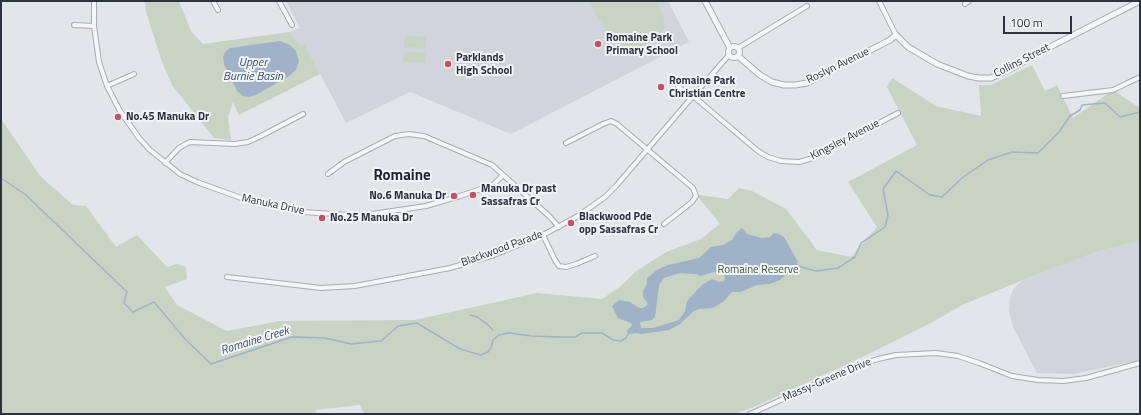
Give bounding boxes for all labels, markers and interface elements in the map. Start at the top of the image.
scale bar [1005,8,1074,34]
text: 100 m [1010,13,1043,32]
place label: Romaine Park Primary School [606,31,678,57]
marker: Romaine Park Primary School [593,39,603,49]
street label: Collins Street [992,41,1052,81]
street label: Roslyn Avenue [804,45,872,87]
place label: Parklands High School [456,51,512,77]
water label: Upper Burnie Basin [223,56,283,84]
marker: Parklands High School [443,59,453,69]
place label: Romaine Park Christian Centre [669,74,745,100]
marker: Romaine Park Christian Centre [656,82,666,92]
place label: No.45 Manuka Dr [126,110,209,124]
marker: No.45 Manuka Dr [113,112,123,122]
street label: Kingsley Avenue [808,117,882,163]
district label: Romaine [373,167,431,185]
place label: Manuka Dr past Sassafras Cr [481,182,556,208]
place label: No.6 Manuka Dr [369,189,446,203]
marker: Manuka Dr past Sassafras Cr [468,190,478,200]
marker: No.6 Manuka Dr [449,191,459,201]
street label: Manuka Drive [240,192,306,218]
place label: Blackwood Pde opp Sassafras Cr [579,210,658,236]
place label: No.25 Manuka Dr [330,211,413,225]
marker: No.25 Manuka Dr [317,213,327,223]
marker: Blackwood Pde opp Sassafras Cr [566,218,576,228]
street label: Blackwood Parade [459,228,545,270]
park label: Romaine Reserve [718,263,798,277]
water label: Romaine Creek [219,324,291,358]
street label: Massy-Greene Drive [781,355,873,405]

